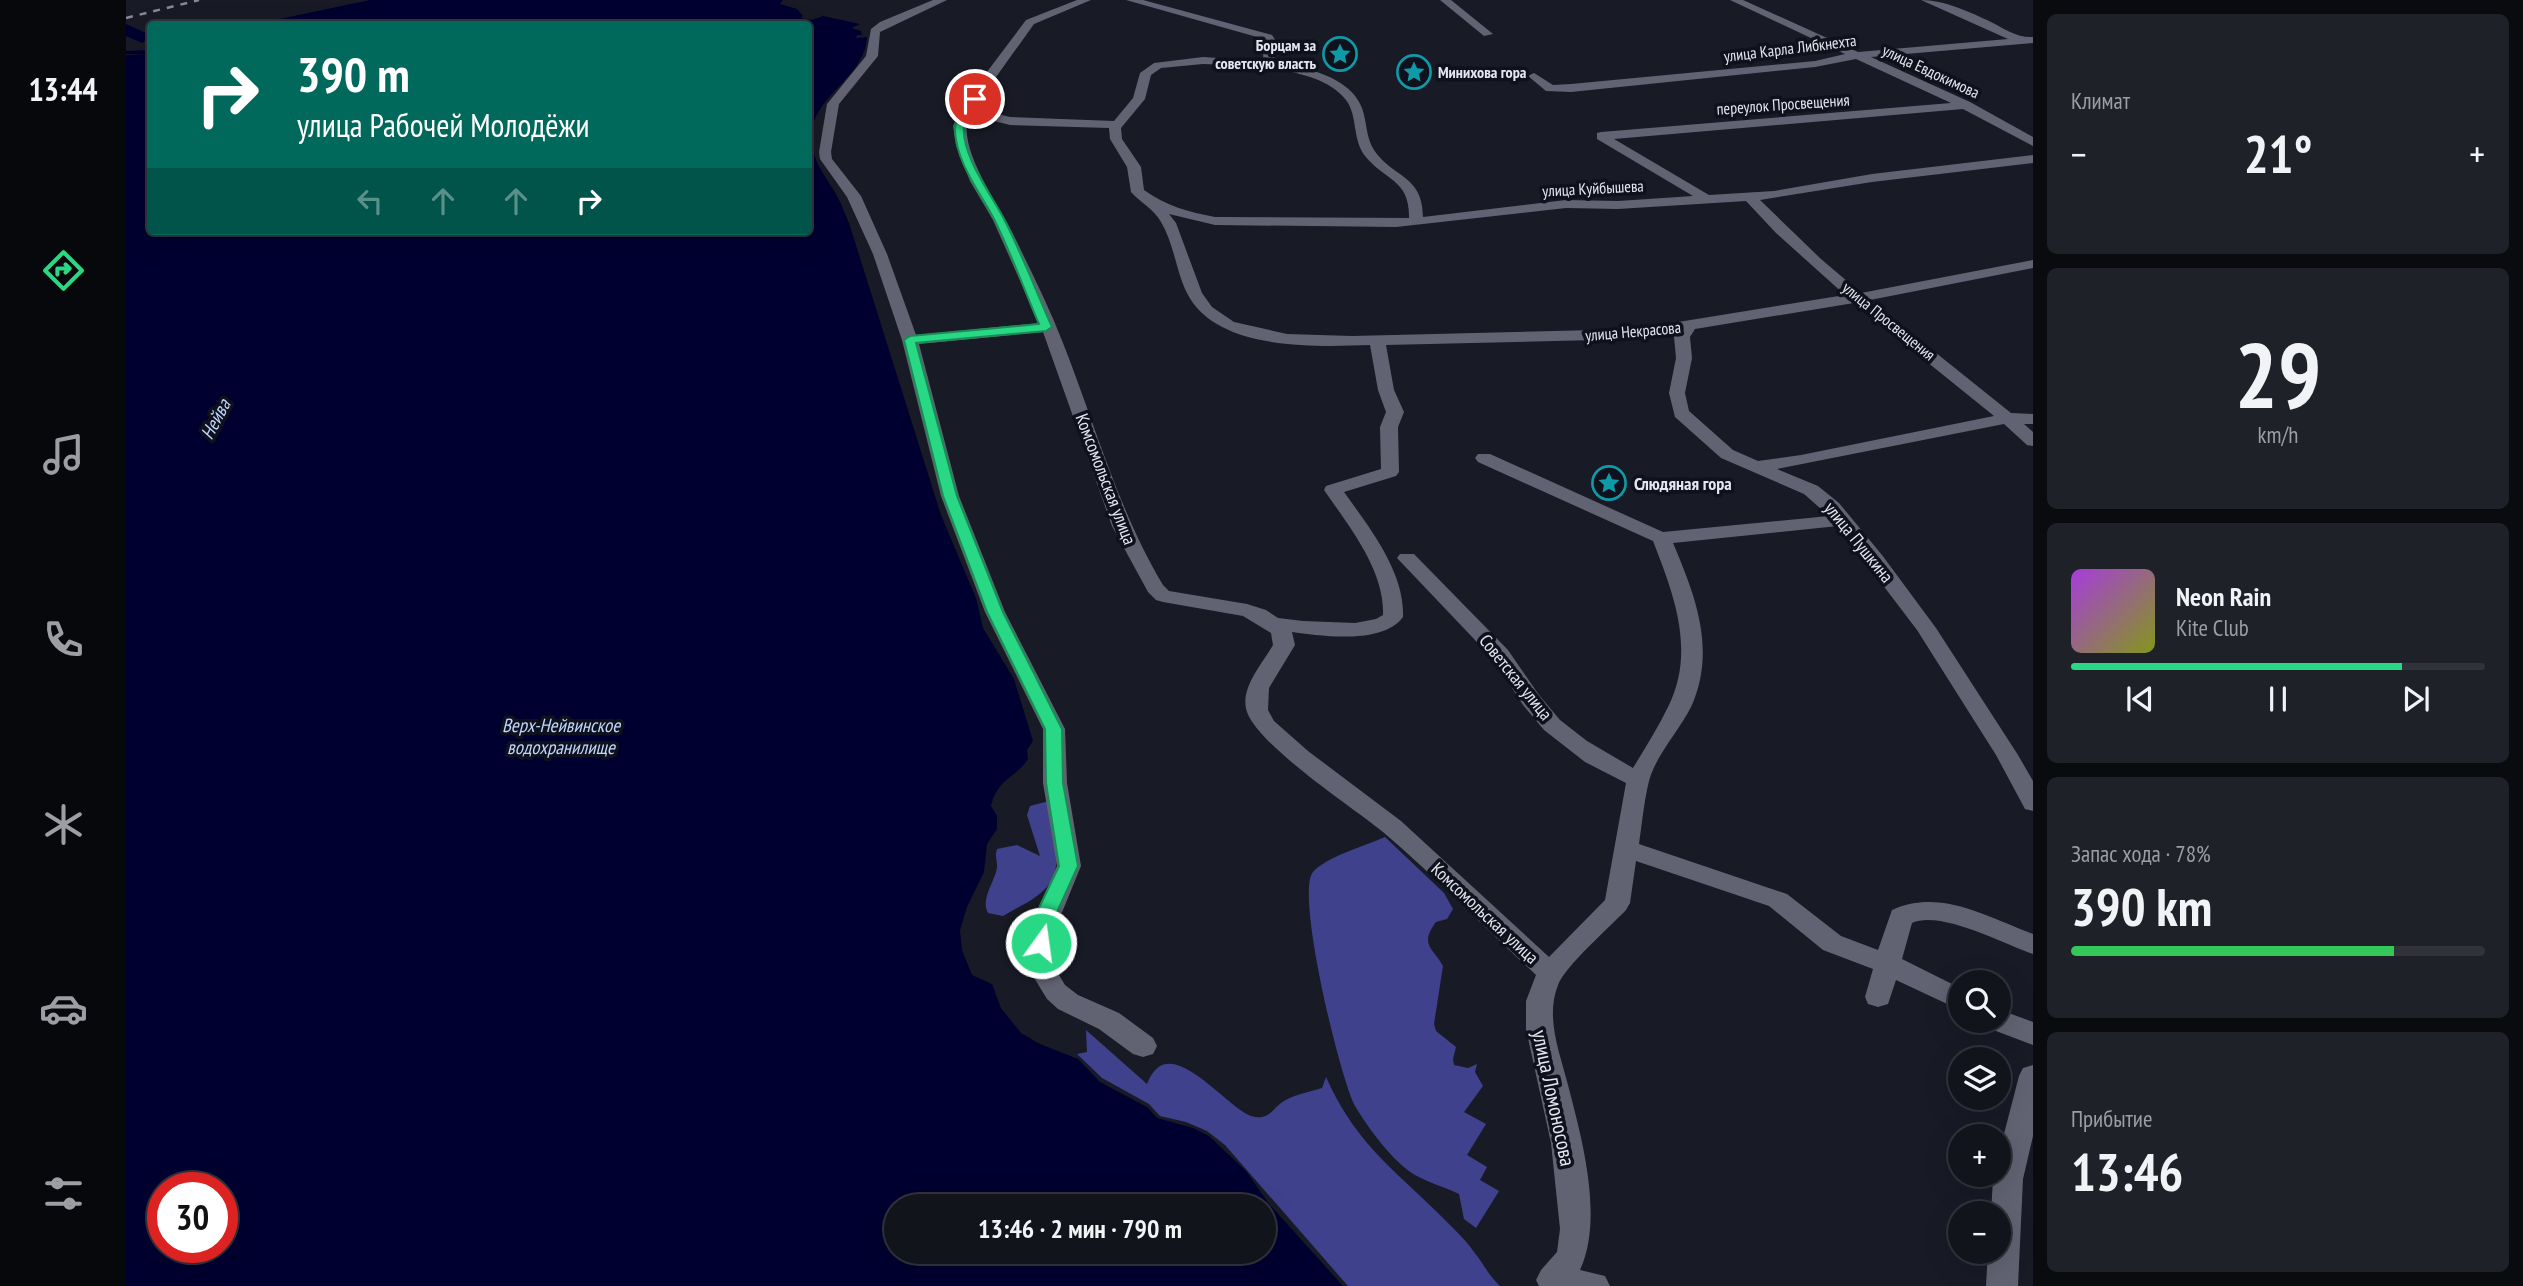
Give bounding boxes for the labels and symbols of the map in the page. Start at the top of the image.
street label: улица Карла Либкнехта [1723,30,1857,66]
place label: Борцам за советскую власть [1215,35,1316,73]
place icon: Борцам за советскую власть [1321,35,1359,73]
street label: улица Евдокимова [1879,40,1983,102]
place icon: Минихова гора [1395,53,1433,91]
place label: Минихова гора [1438,62,1527,82]
pin [945,69,1005,129]
street label: переулок Просвещения [1716,89,1850,119]
street label: улица Куйбышева [1542,175,1644,201]
street label: улица Просвещения [1839,277,1939,365]
street label: улица Некрасова [1584,317,1682,345]
water label: Нейва [195,394,236,443]
street label: Комсомольская улица [1070,410,1142,548]
place icon: Слюдяная гора [1590,464,1628,502]
place label: Слюдяная гора [1634,472,1732,495]
street label: улица Пушкина [1819,497,1899,587]
street label: Советская улица [1474,629,1558,725]
water label: Верх-Нейвинское водохранилище [502,713,621,759]
street label: Комсомольская улица [1427,857,1543,969]
position arrow [1004,906,1078,980]
street label: улица Ломоносова [1526,1027,1582,1169]
speed limit sign: 30 [147,1172,238,1263]

